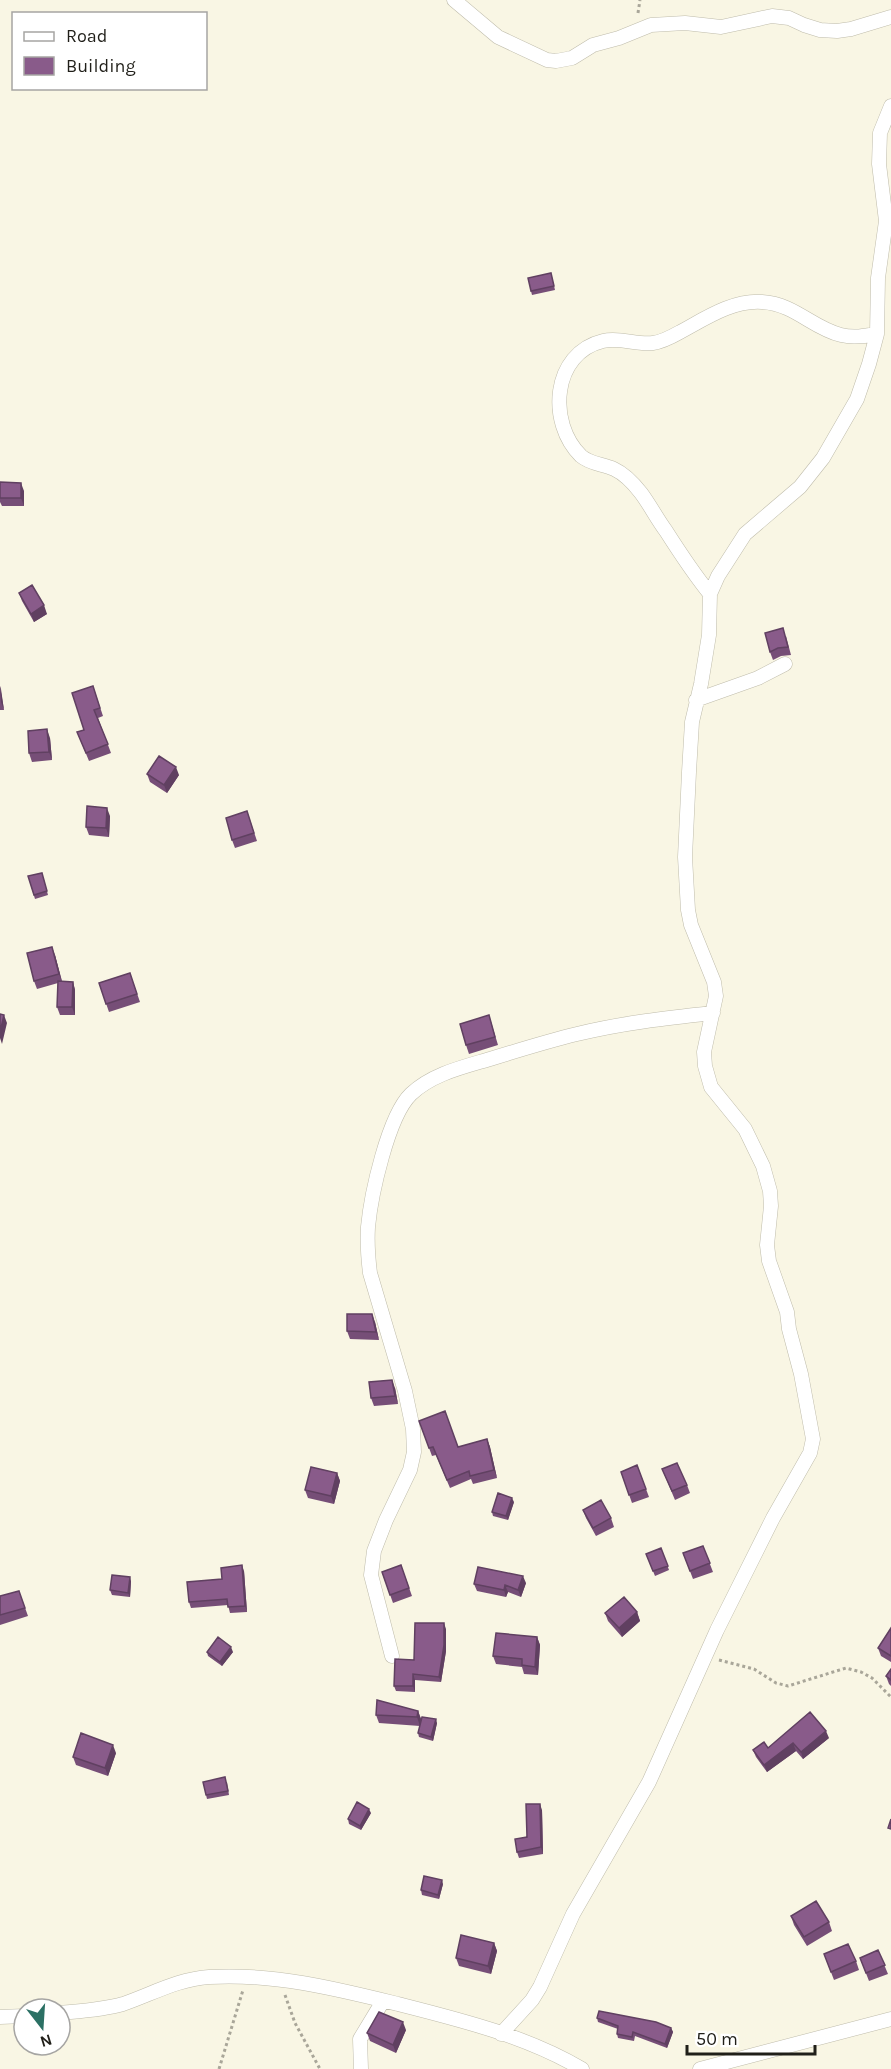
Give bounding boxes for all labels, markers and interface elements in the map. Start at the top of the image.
legend [12,12,207,90]
text: Road [66,25,107,47]
text: Building [66,55,136,77]
north arrow [12,1997,72,2057]
scale bar [687,2018,814,2056]
text: 50 m [696,2028,738,2050]
text: N [38,2030,55,2052]

